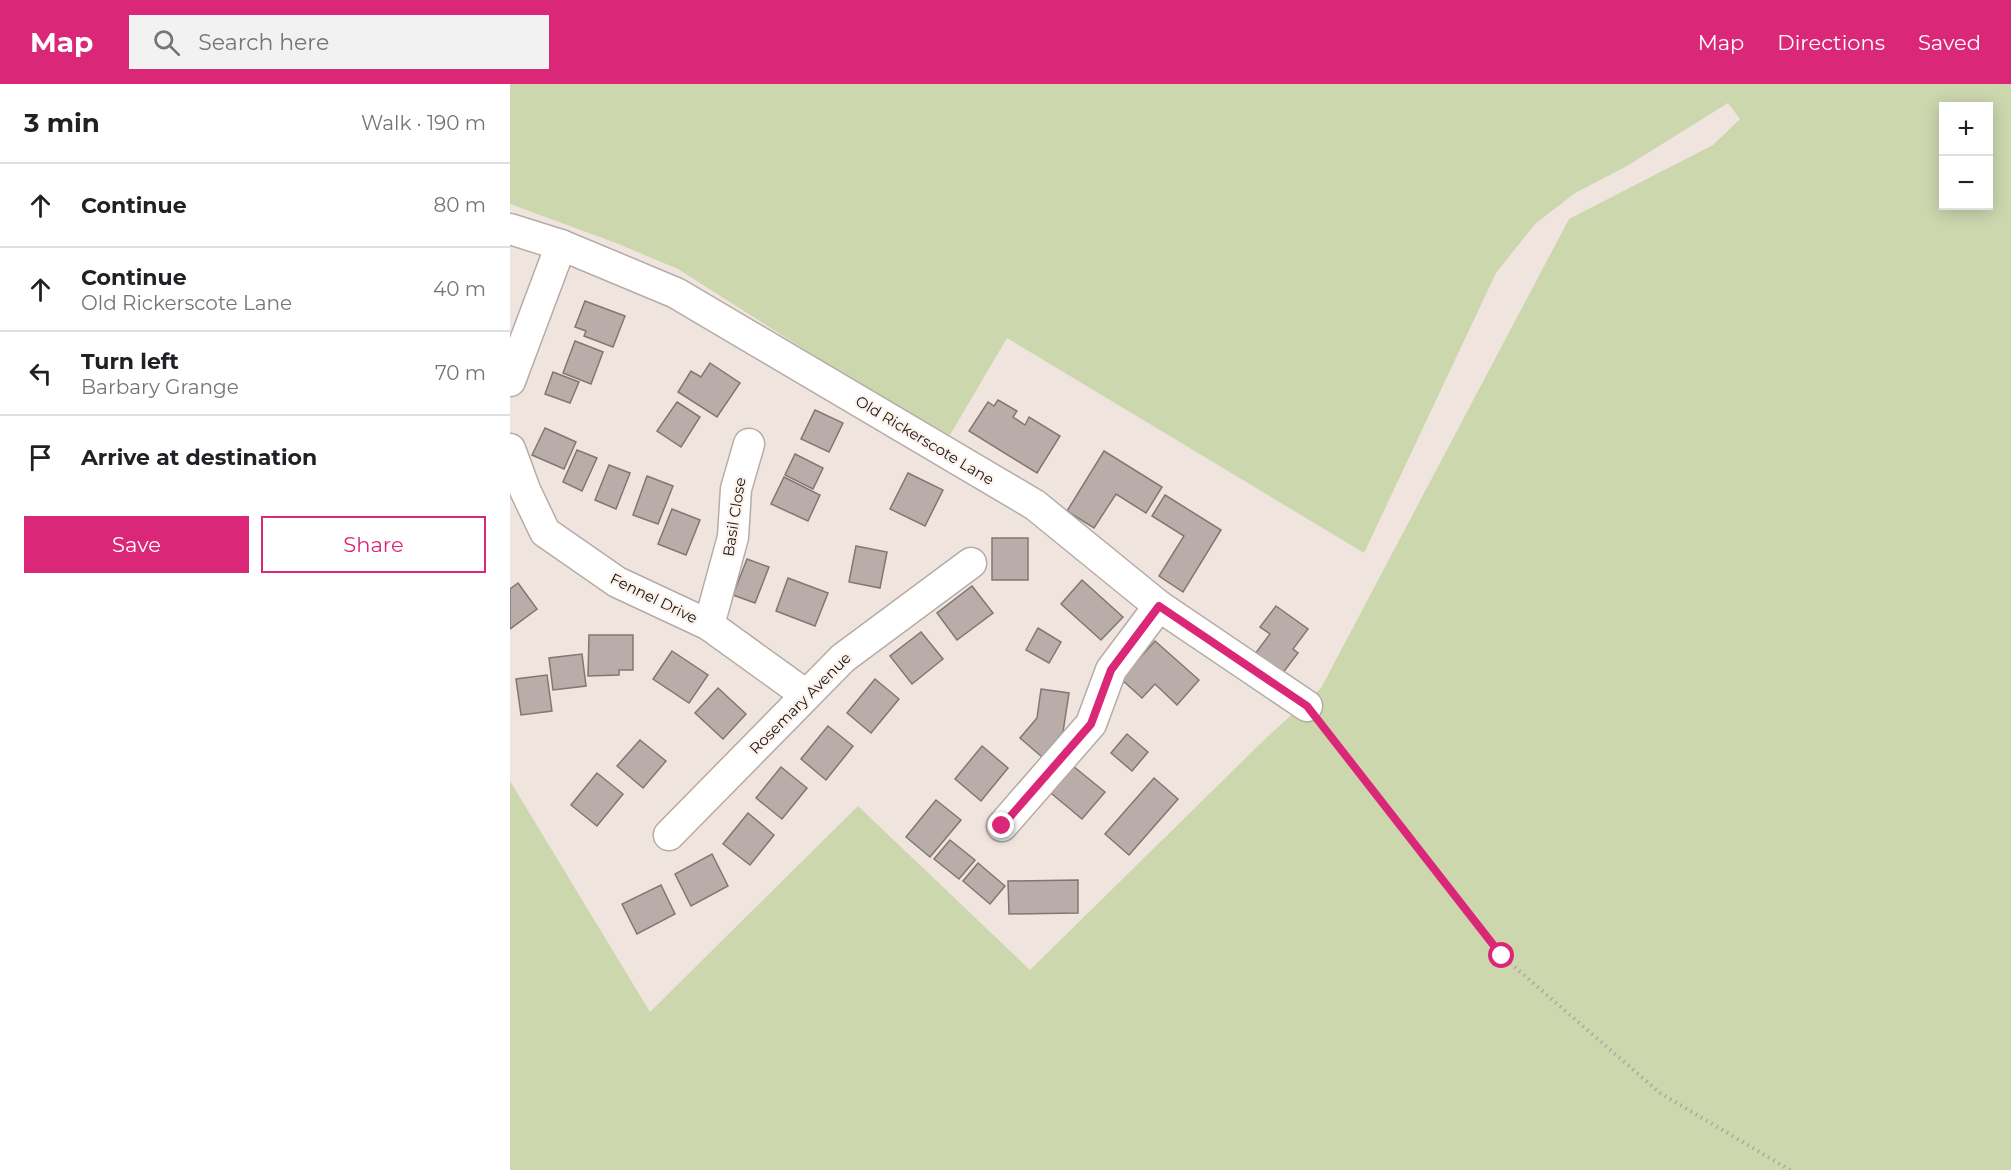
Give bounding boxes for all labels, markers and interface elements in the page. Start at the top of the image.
search box [129,15,549,69]
text: Map [30,25,93,59]
icon: search [150,26,183,59]
text: Search here [198,29,329,56]
text: Map [1698,30,1744,55]
text: Directions [1777,30,1885,55]
text: Saved [1918,30,1981,55]
map controls [1939,102,1993,210]
button: + [1939,102,1993,156]
text: 3 min [24,107,100,139]
text: Walk · 190 m [361,111,486,135]
button: − [1939,156,1993,210]
icon: ahead [24,189,57,222]
text: Continue [81,192,187,219]
text: 80 m [434,193,486,217]
text: Continue [81,264,187,291]
icon: ahead [24,273,57,306]
text: 40 m [433,277,486,301]
text: Old Rickerscote Lane [81,291,292,315]
text: Turn left [81,348,179,375]
icon: left [24,357,57,390]
text: 70 m [435,361,486,385]
text: Barbary Grange [81,375,239,399]
street label: Old Rickerscote Lane [852,391,998,489]
icon: arrive [24,441,57,474]
text: Arrive at destination [81,444,317,471]
street label: Basil Close [718,476,750,558]
button: Save [24,516,249,573]
button: Share [261,516,486,573]
street label: Fennel Drive [607,569,701,627]
street label: Rosemary Avenue [745,648,855,758]
route end [988,812,1014,838]
route start [1488,942,1514,968]

